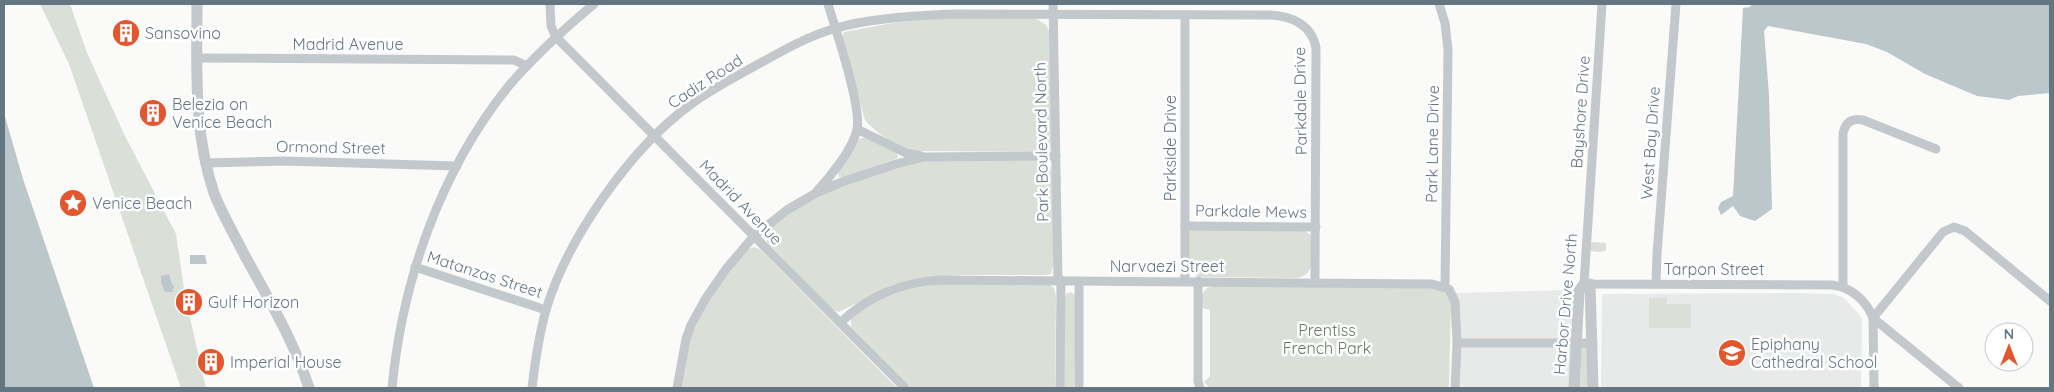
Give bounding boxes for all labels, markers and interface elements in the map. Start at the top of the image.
building icon: Sansovino [111,18,141,48]
place label: Sansovino [145,23,221,43]
street label: Madrid Avenue [293,34,404,54]
street label: Parkdale Drive [1289,47,1311,155]
street label: Cadiz Road [664,49,746,113]
street label: Bayshore Drive [1566,55,1594,169]
street label: Park Boulevard North [1030,62,1052,222]
street label: Park Lane Drive [1421,85,1443,203]
street label: West Bay Drive [1636,86,1664,200]
place label: Belezia on Venice Beach [172,94,272,132]
street label: Parkside Drive [1160,95,1180,201]
building icon: Belezia on Venice Beach [138,98,168,128]
street label: Ormond Street [276,136,386,158]
street label: Madrid Avenue [695,155,787,249]
place icon: Venice Beach [58,188,88,218]
place label: Venice Beach [92,193,192,213]
street label: Parkdale Mews [1195,200,1307,222]
street label: Harbor Drive North [1549,232,1581,376]
street label: Matanzas Street [425,246,545,302]
street label: Narvaezi Street [1110,256,1224,276]
street label: Tarpon Street [1664,259,1764,279]
building icon: Gulf Horizon [174,287,204,317]
place label: Gulf Horizon [208,292,299,312]
park label: Prentiss French Park [1283,320,1371,358]
north arrow [1984,322,2034,372]
text: N [2004,325,2014,343]
place label: Epiphany Cathedral School [1751,334,1877,372]
school or university icon: Epiphany Cathedral School [1717,338,1747,368]
building icon: Imperial House [196,347,226,377]
place label: Imperial House [230,352,342,372]

